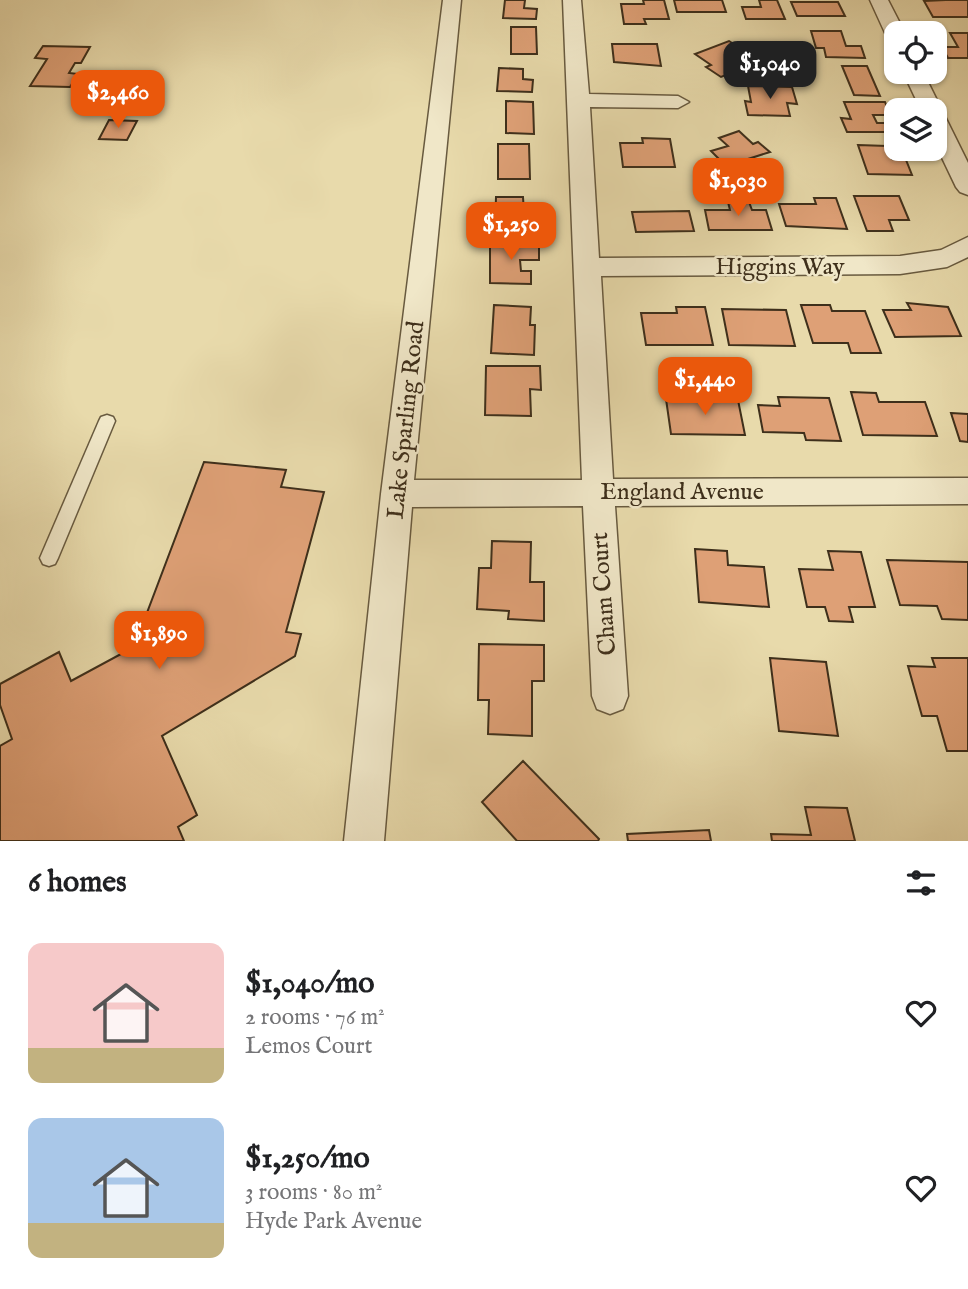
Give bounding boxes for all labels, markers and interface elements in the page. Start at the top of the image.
map controls [884,21,947,161]
button: locate [884,21,947,84]
pin: $1,040 [713,42,827,101]
text: $1,040 [739,49,801,78]
pin: $2,460 [61,71,175,130]
text: $2,460 [87,78,149,107]
button: layers [884,98,947,161]
pin: $1,030 [681,158,795,218]
text: $1,030 [709,166,767,195]
pin: $1,250 [454,202,568,262]
text: $1,250 [482,210,540,239]
street label: Higgins Way [715,252,845,283]
street label: Lake Sparling Road [381,319,432,521]
pin: $1,440 [648,358,762,417]
text: $1,440 [674,365,736,394]
street label: England Avenue [600,477,764,508]
street label: Cham Court [585,531,624,657]
pin: $1,890 [102,612,216,671]
text: $1,890 [130,619,188,648]
text: 6 homes [28,864,127,902]
icon: filters [902,864,940,902]
text: $1,040/mo [245,965,374,1003]
icon: home [84,971,168,1055]
icon: heart [902,994,940,1032]
text: 2 rooms · 76 m² [245,1003,385,1032]
text: Lemos Court [245,1032,372,1061]
text: $1,250/mo [245,1140,370,1178]
icon: home [84,1146,168,1230]
icon: heart [902,1169,940,1207]
text: 3 rooms · 80 m² [245,1178,382,1207]
text: Hyde Park Avenue [245,1207,422,1236]

